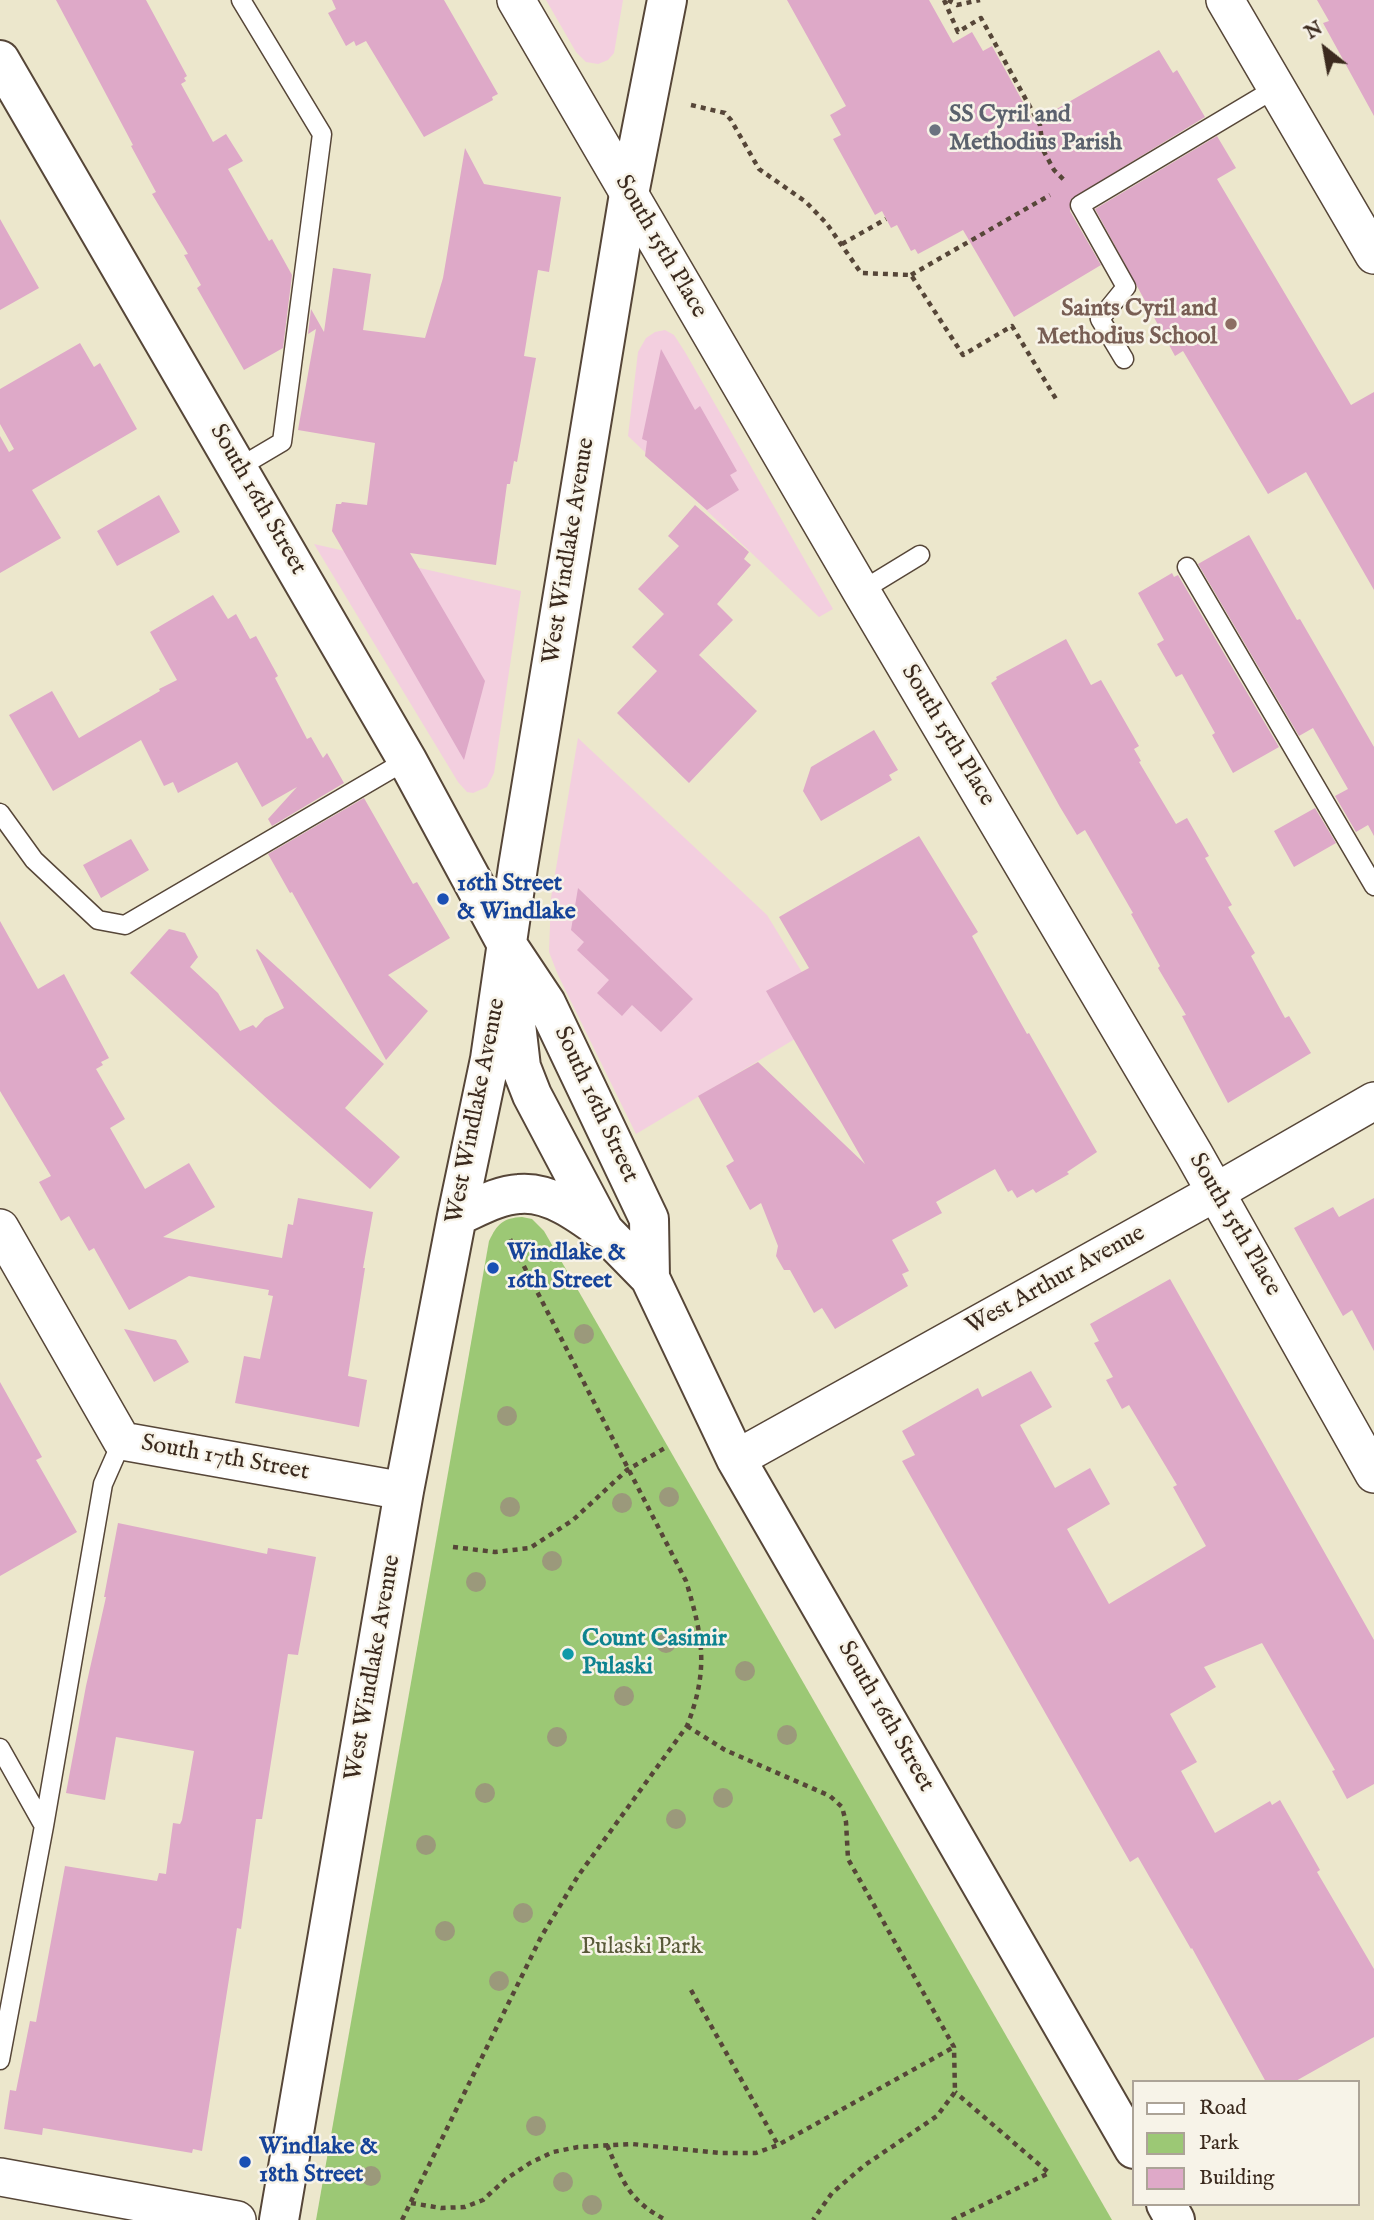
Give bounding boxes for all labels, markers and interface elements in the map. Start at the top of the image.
north arrow [1290,14,1360,84]
text: N [1301,16,1327,46]
place label: SS Cyril and Methodius Parish [949,102,1122,158]
marker: SS Cyril and Methodius Parish [927,122,943,138]
street label: South 15th Place [608,171,712,323]
place label: Saints Cyril and Methodius School [1037,296,1217,352]
marker: Saints Cyril and Methodius School [1223,316,1239,332]
street label: South 16th Street [202,420,312,580]
street label: West Windlake Avenue [538,436,602,666]
street label: South 15th Place [893,660,1001,812]
place label: 16th Street & Windlake [457,871,576,927]
marker: 16th Street & Windlake [435,891,451,907]
street label: West Windlake Avenue [441,996,513,1226]
street label: South 16th Street [546,1022,644,1188]
street label: South 15th Place [1182,1149,1286,1301]
street label: West Arthur Avenue [961,1220,1151,1342]
place label: Windlake & 16th Street [507,1240,626,1296]
marker: Windlake & 16th Street [485,1260,501,1276]
street label: South 17th Street [139,1430,311,1488]
street label: West Windlake Avenue [340,1553,408,1783]
place label: Count Casimir Pulaski [582,1626,727,1682]
street label: South 16th Street [830,1637,940,1797]
marker: Count Casimir Pulaski [560,1646,576,1662]
park label: Pulaski Park [581,1934,703,1962]
legend [1132,2080,1360,2206]
text: Road [1199,2095,1246,2122]
text: Park [1199,2130,1239,2157]
place label: Windlake & 18th Street [259,2134,378,2190]
marker: Windlake & 18th Street [237,2154,253,2170]
text: Building [1199,2165,1274,2192]

